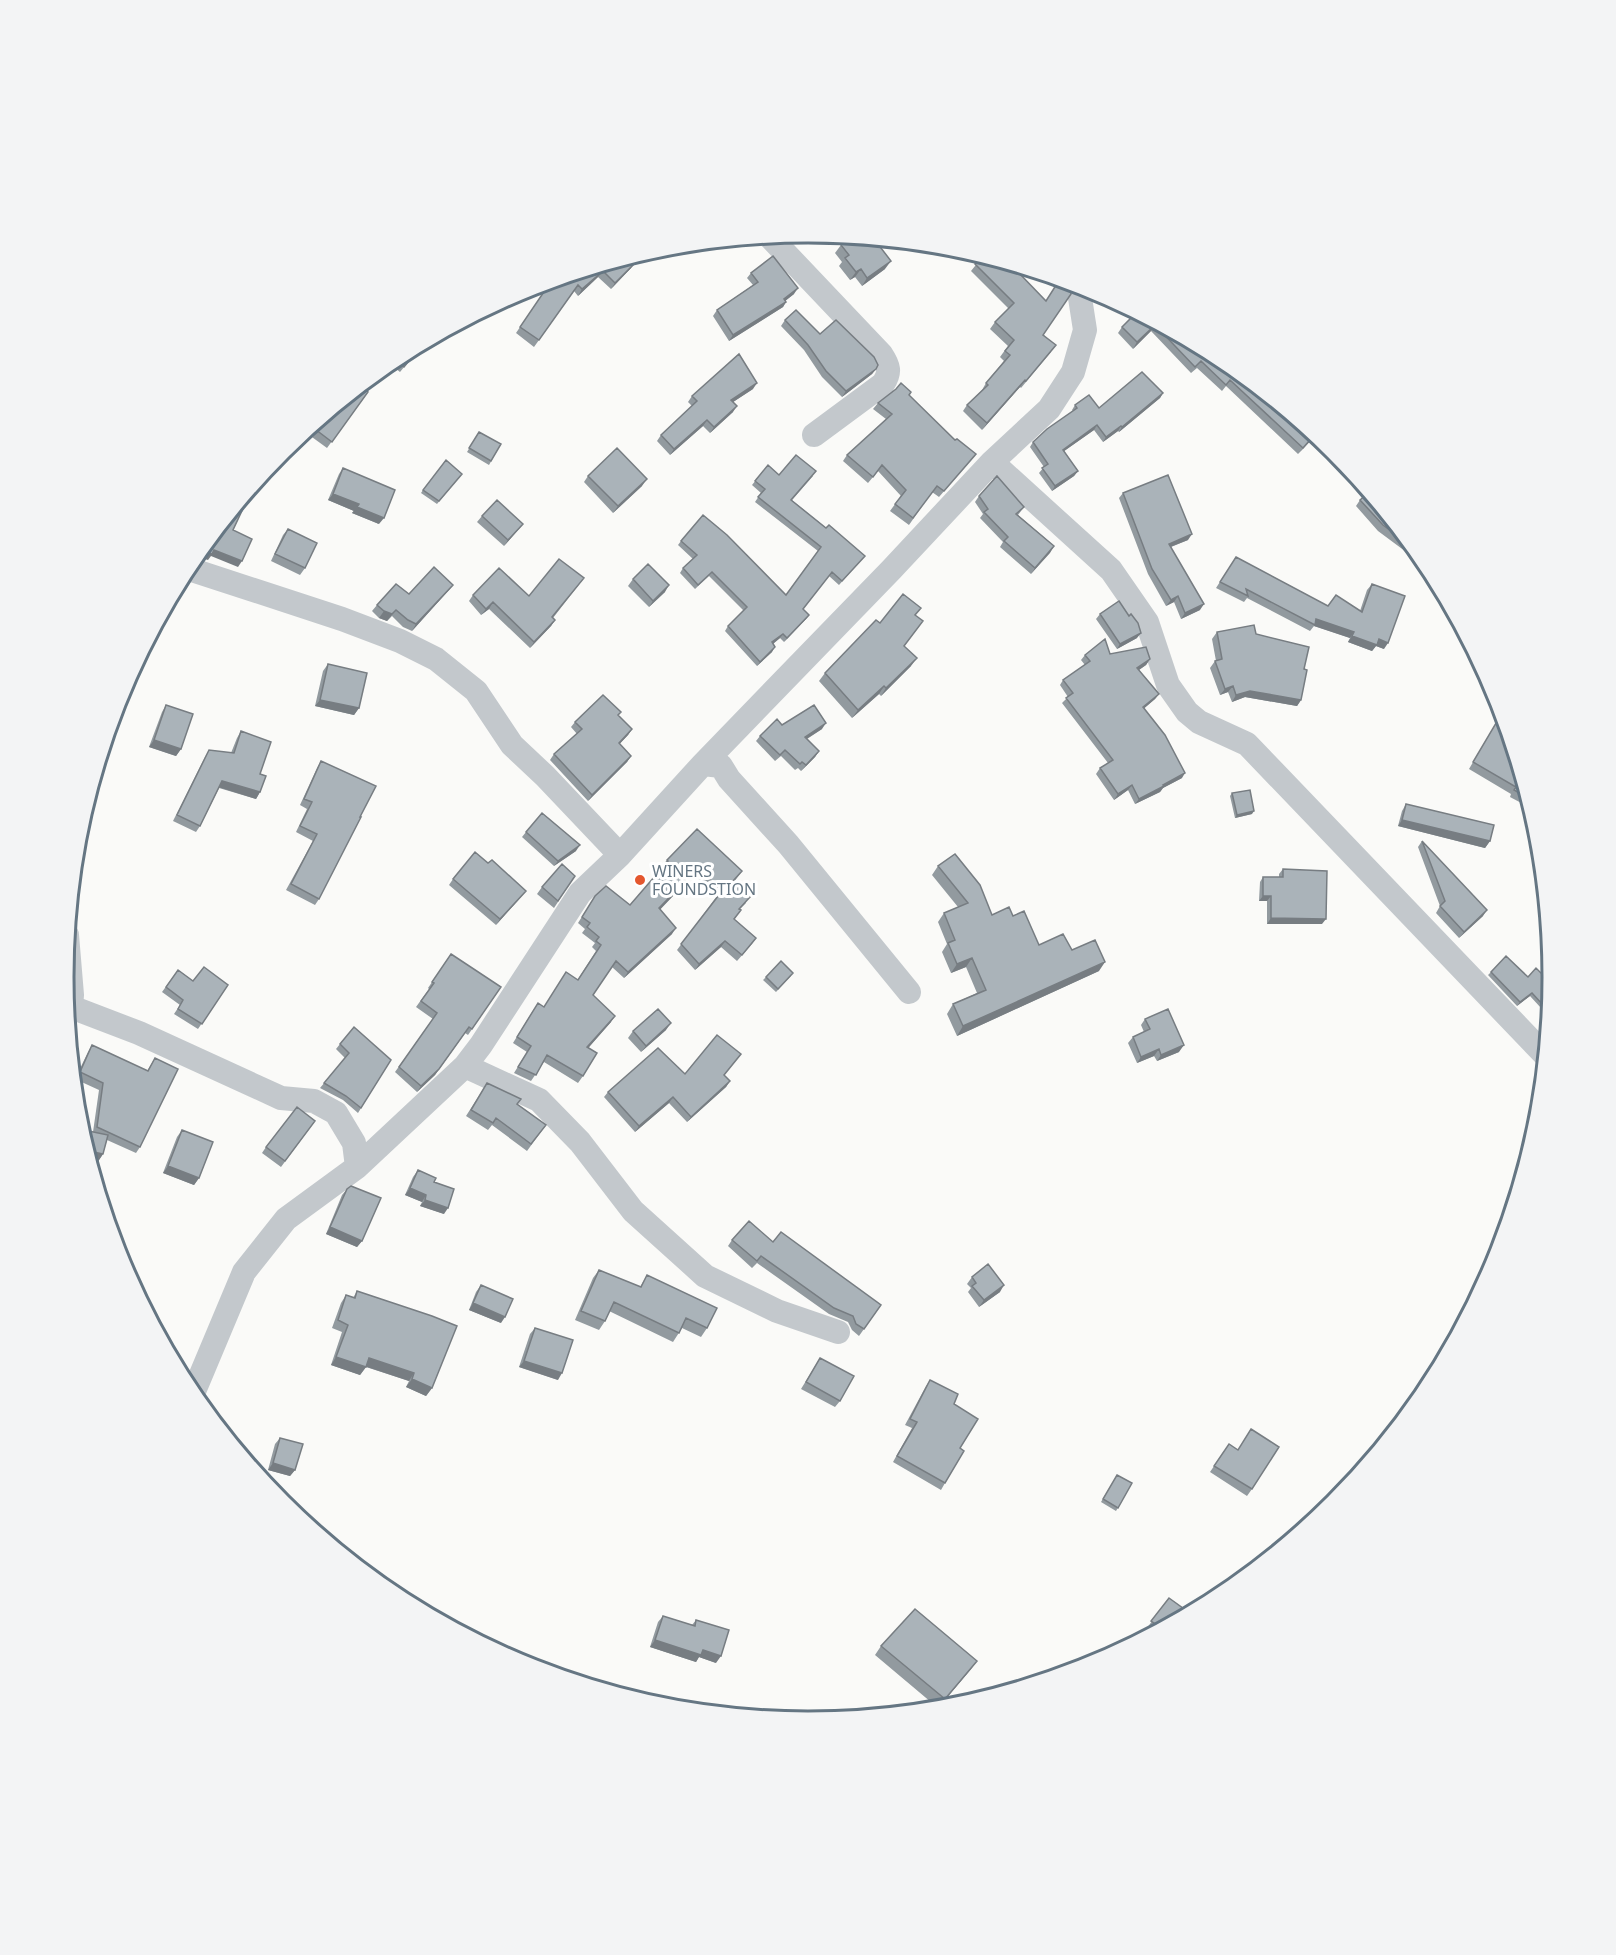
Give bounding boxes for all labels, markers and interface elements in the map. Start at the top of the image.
place label: WINERS FOUNDSTION [652,860,756,900]
marker: WINERS FOUNDSTION [633,873,647,887]

